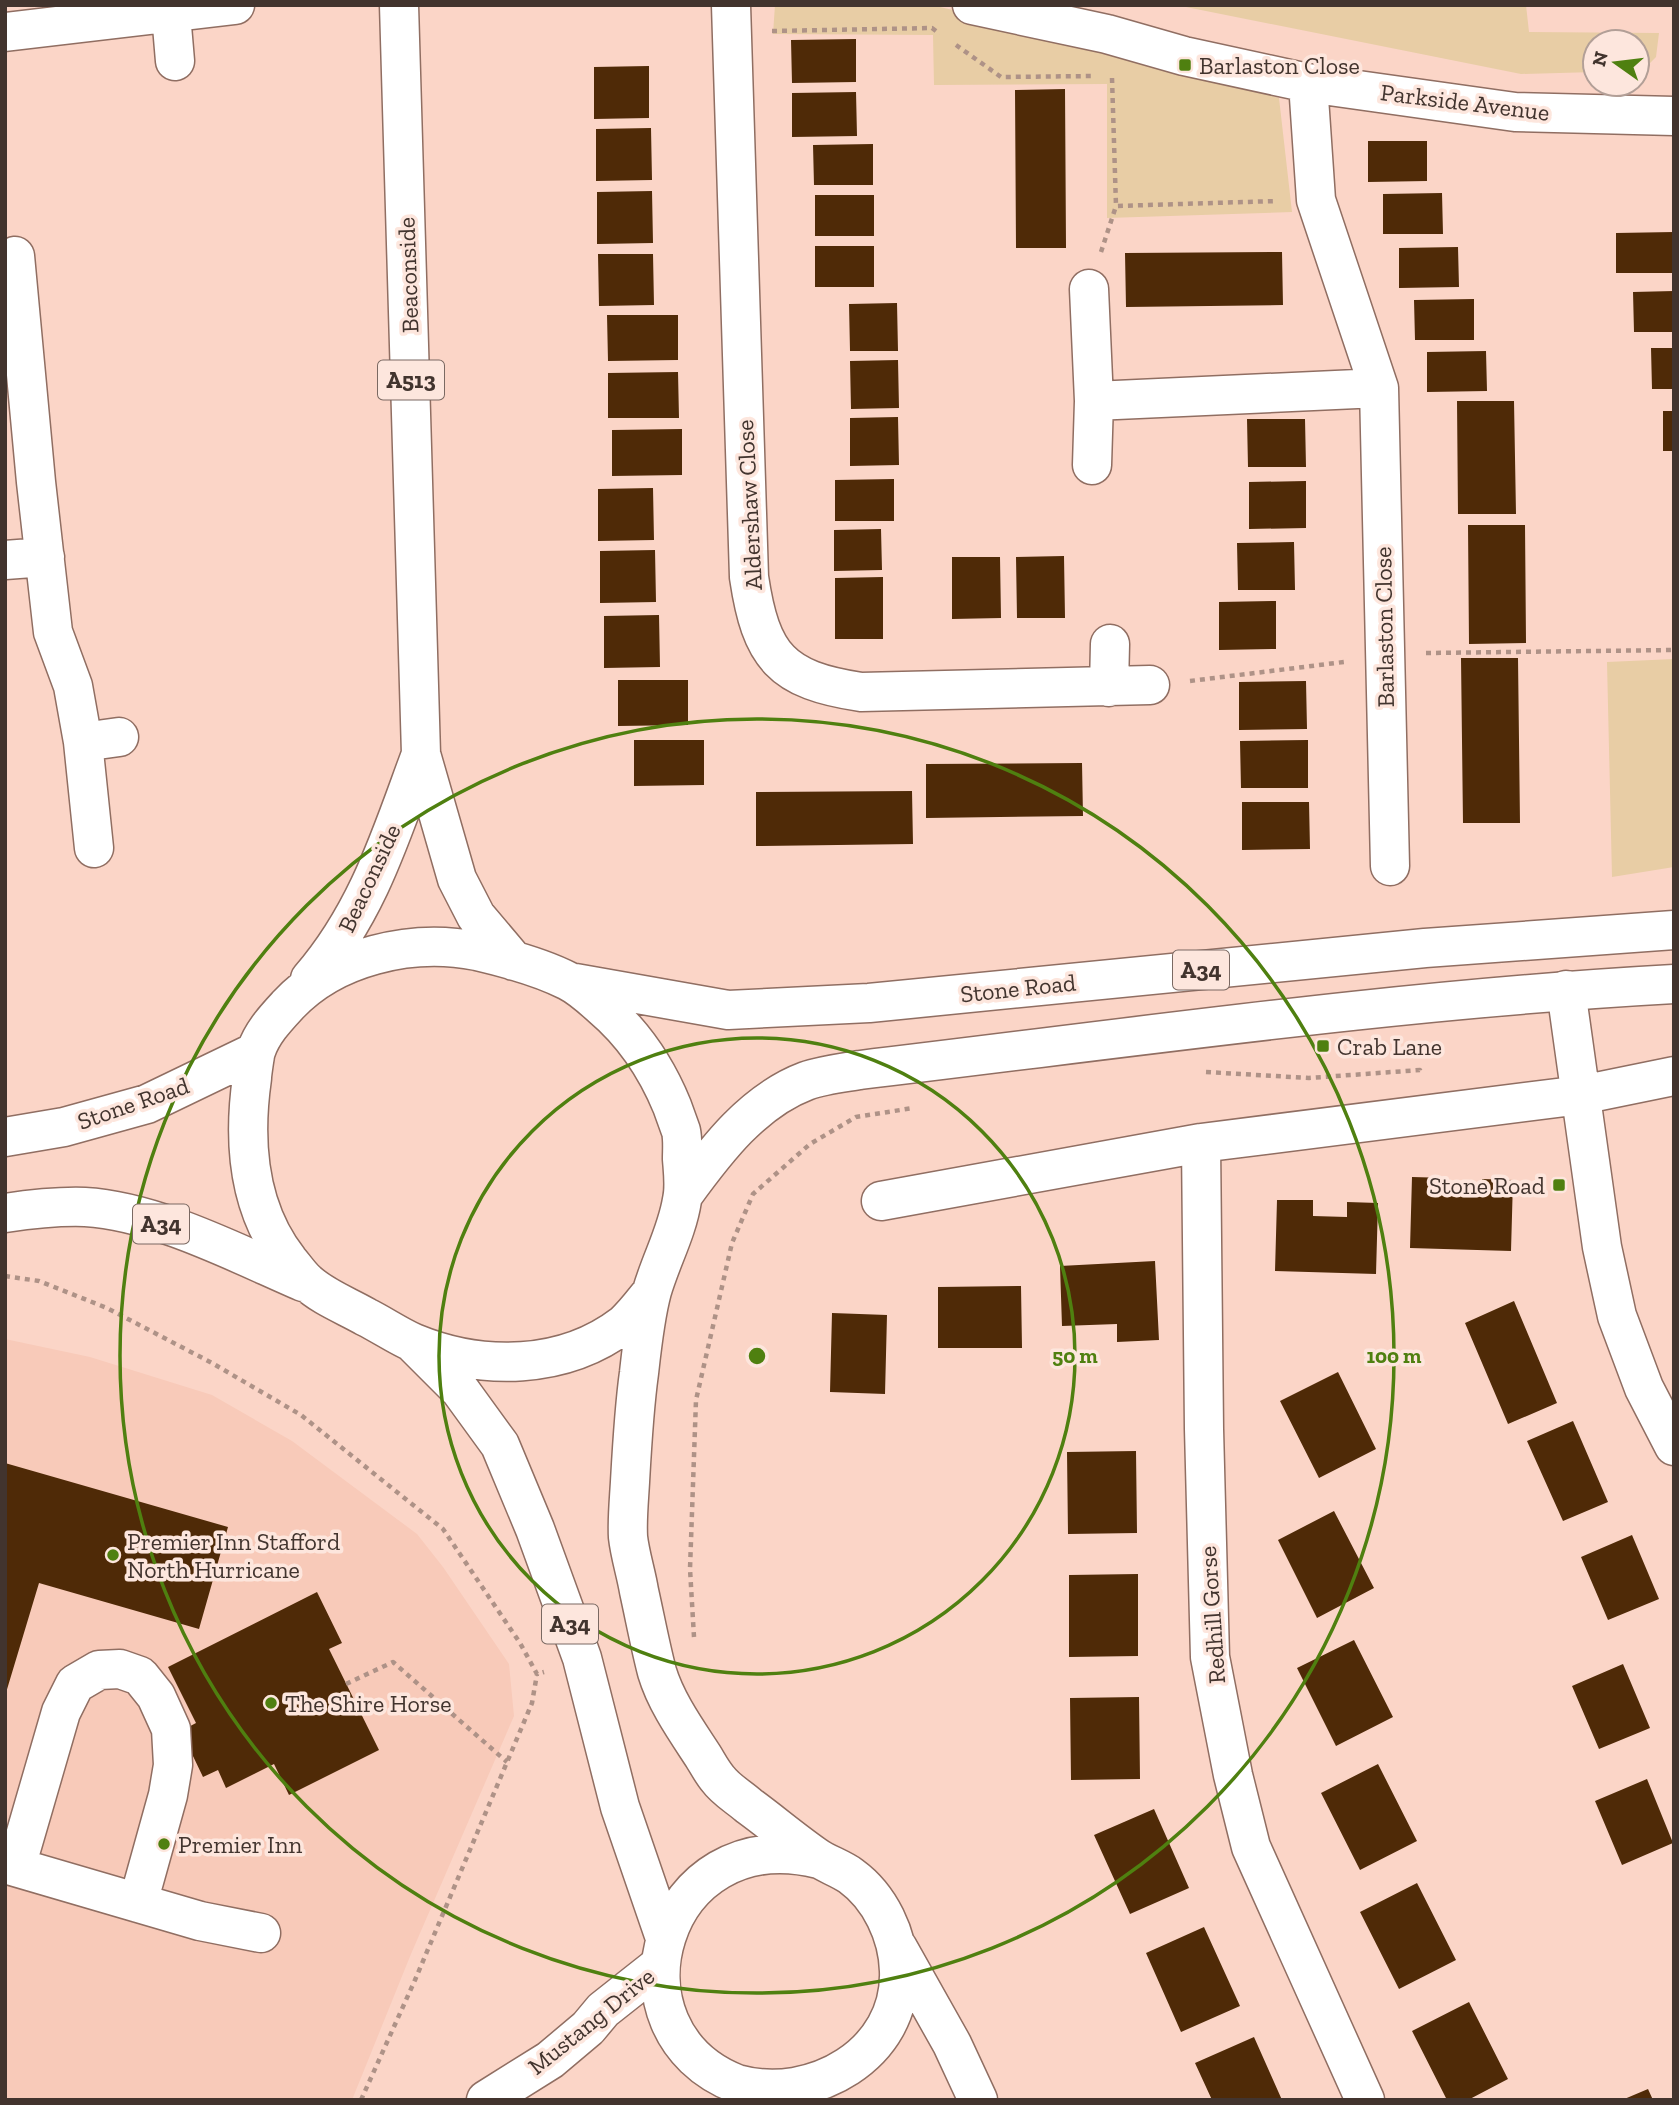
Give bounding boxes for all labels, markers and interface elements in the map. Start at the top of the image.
north arrow [1581,28,1651,98]
text: N [1587,49,1613,69]
place label: Barlaston Close [1199,51,1360,80]
marker: Barlaston Close [1177,57,1193,73]
street label: Parkside Avenue [1379,77,1551,127]
street label: Beaconside [391,216,425,334]
road number: A513 [378,360,444,400]
street label: Aldershaw Close [730,419,768,591]
street label: Barlaston Close [1368,546,1400,708]
street label: Beaconside [331,819,407,937]
road number: A34 [1173,951,1229,990]
street label: Stone Road [959,968,1077,1008]
place label: Crab Lane [1337,1032,1442,1061]
marker: Crab Lane [1315,1038,1331,1054]
street label: Stone Road [73,1070,193,1136]
place label: Stone Road [1429,1171,1545,1200]
marker: Stone Road [1551,1177,1567,1193]
road number: A34 [133,1204,189,1244]
text: 50 m [1052,1343,1098,1368]
text: 100 m [1367,1343,1422,1368]
centre of rings [745,1344,769,1368]
place label: Premier Inn Stafford North Hurricane [127,1527,340,1584]
street label: Redhill Gorse [1193,1545,1231,1685]
marker: Premier Inn Stafford North Hurricane [105,1547,121,1563]
road number: A34 [542,1604,598,1644]
place label: The Shire Horse [285,1689,452,1718]
marker: The Shire Horse [263,1695,279,1711]
place label: Premier Inn [178,1830,302,1859]
marker: Premier Inn [156,1836,172,1852]
street label: Mustang Drive [522,1961,660,2081]

